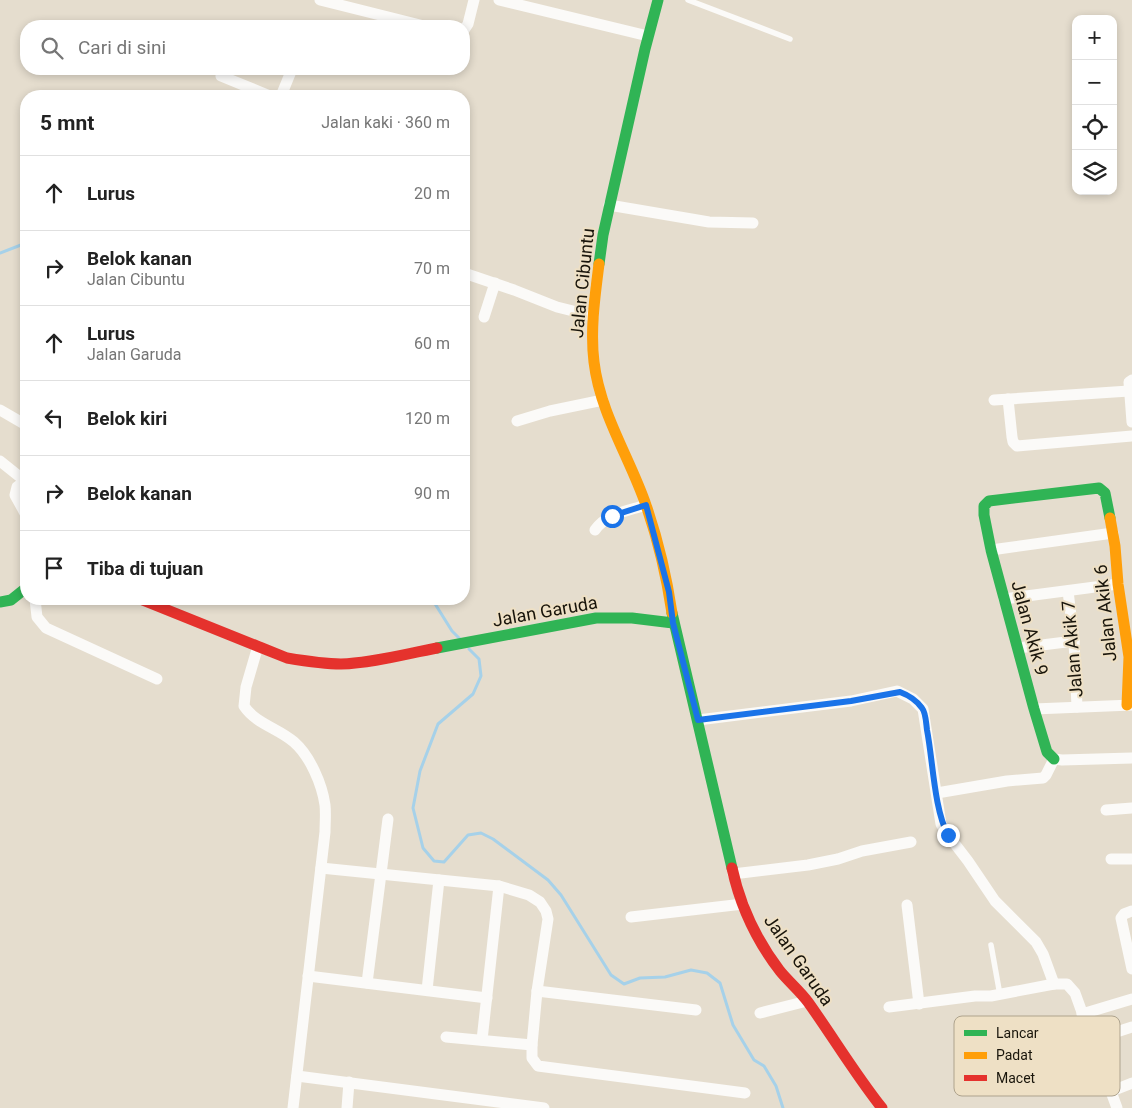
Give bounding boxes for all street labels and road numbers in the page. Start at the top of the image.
street label: Jalan Cibuntu [566,227,598,339]
street label: Jalan Akik 6 [1089,564,1121,662]
street label: Jalan Akik 9 [1007,578,1053,678]
street label: Jalan Garuda [491,591,599,631]
street label: Jalan Akik 7 [1057,600,1087,698]
street label: Jalan Garuda [760,910,838,1010]

